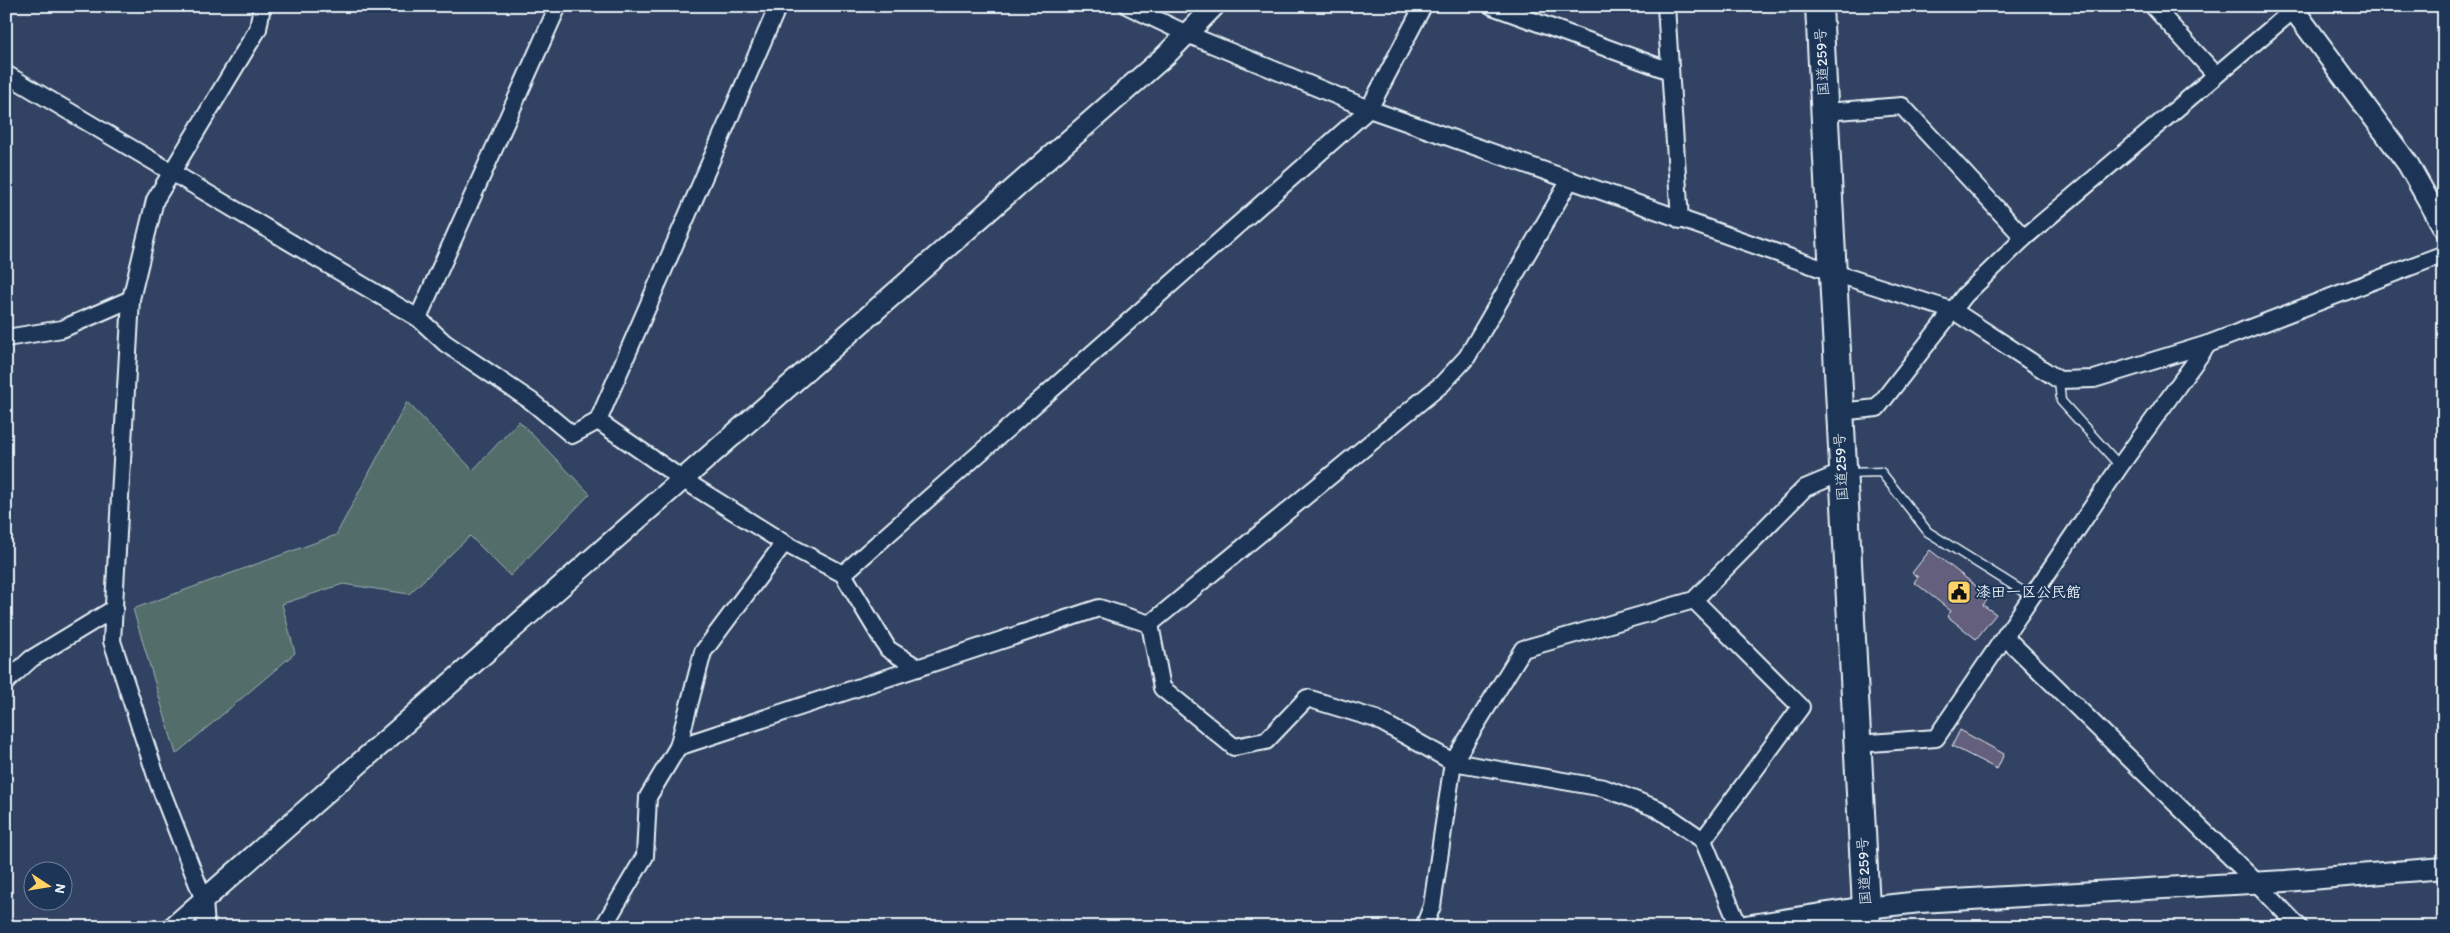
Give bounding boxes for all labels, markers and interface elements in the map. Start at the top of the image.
street label: 国道259号 [1811,27,1833,97]
street label: 国道259号 [1830,432,1852,502]
public building icon: 漆田一区公民館 [1946,579,1972,605]
place label: 漆田一区公民館 [1976,583,2081,601]
street label: 国道259号 [1853,836,1875,906]
north arrow [22,860,72,910]
text: N [51,882,70,895]

